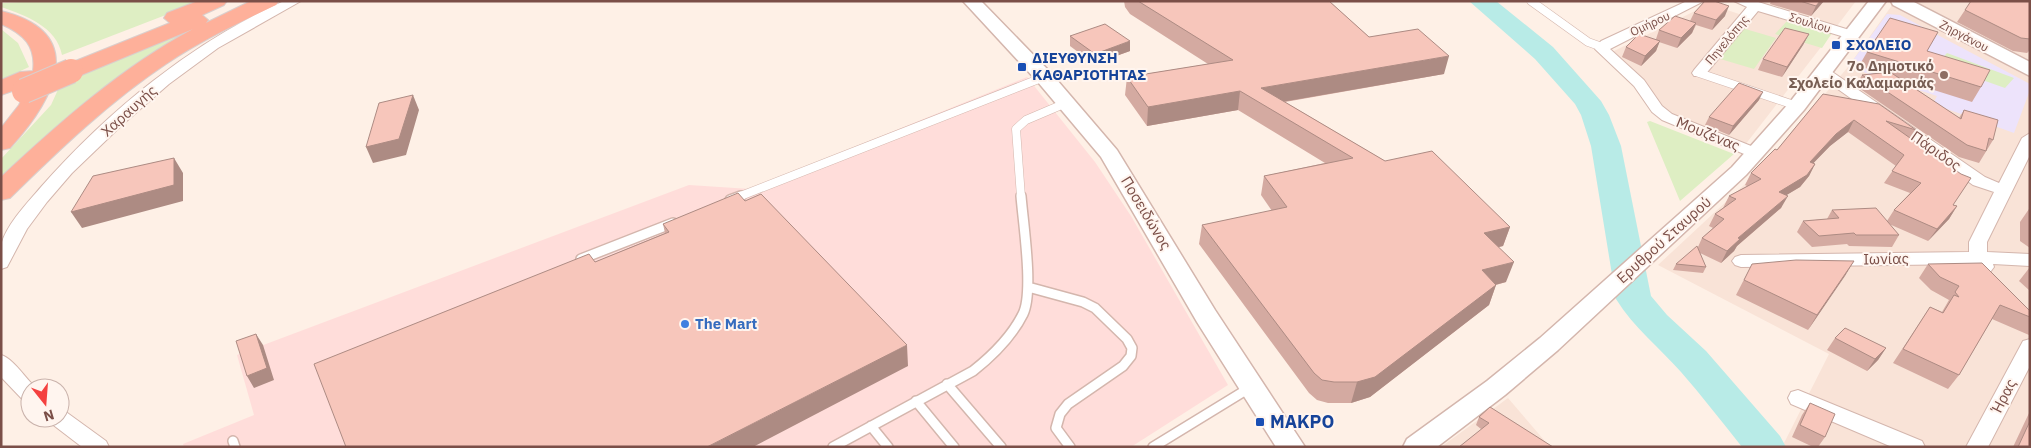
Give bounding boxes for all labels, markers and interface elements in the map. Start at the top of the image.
street label: Ομήρου [1627,8,1672,39]
street label: Σουλίου [1787,9,1833,36]
street label: Πηνελόπης [1702,12,1752,67]
street label: Ζηργάνου [1937,16,1991,55]
place label: ΣΧΟΛΕΙΟ [1846,35,1911,54]
marker: ΣΧΟΛΕΙΟ [1830,39,1842,51]
place label: ΔΙΕΥΘΥΝΣΗ ΚΑΘΑΡΙΟΤΗΤΑΣ [1032,48,1146,84]
place label: 7o Δημοτικό Σχολείο Καλαμαριάς [1788,56,1934,92]
marker: ΔΙΕΥΘΥΝΣΗ ΚΑΘΑΡΙΟΤΗΤΑΣ [1016,61,1028,73]
marker: 7o Δημοτικό Σχολείο Καλαμαριάς [1938,69,1950,81]
street label: Χαραυγής [97,81,160,141]
street label: Μουζένας [1673,112,1743,155]
street label: Πάριδος [1908,127,1965,175]
street label: Ποσειδώνος [1117,173,1176,253]
street label: Ερυθρού Σταυρού [1612,192,1715,287]
street label: Ιωνίας [1863,249,1909,268]
place label: The Mart [695,314,758,333]
marker: The Mart [679,318,691,330]
street label: Ήρας [1986,375,2020,417]
north arrow [20,378,70,428]
text: N [41,405,56,426]
place label: ΜΑΚΡΟ [1270,410,1334,433]
marker: ΜΑΚΡΟ [1254,416,1266,428]

